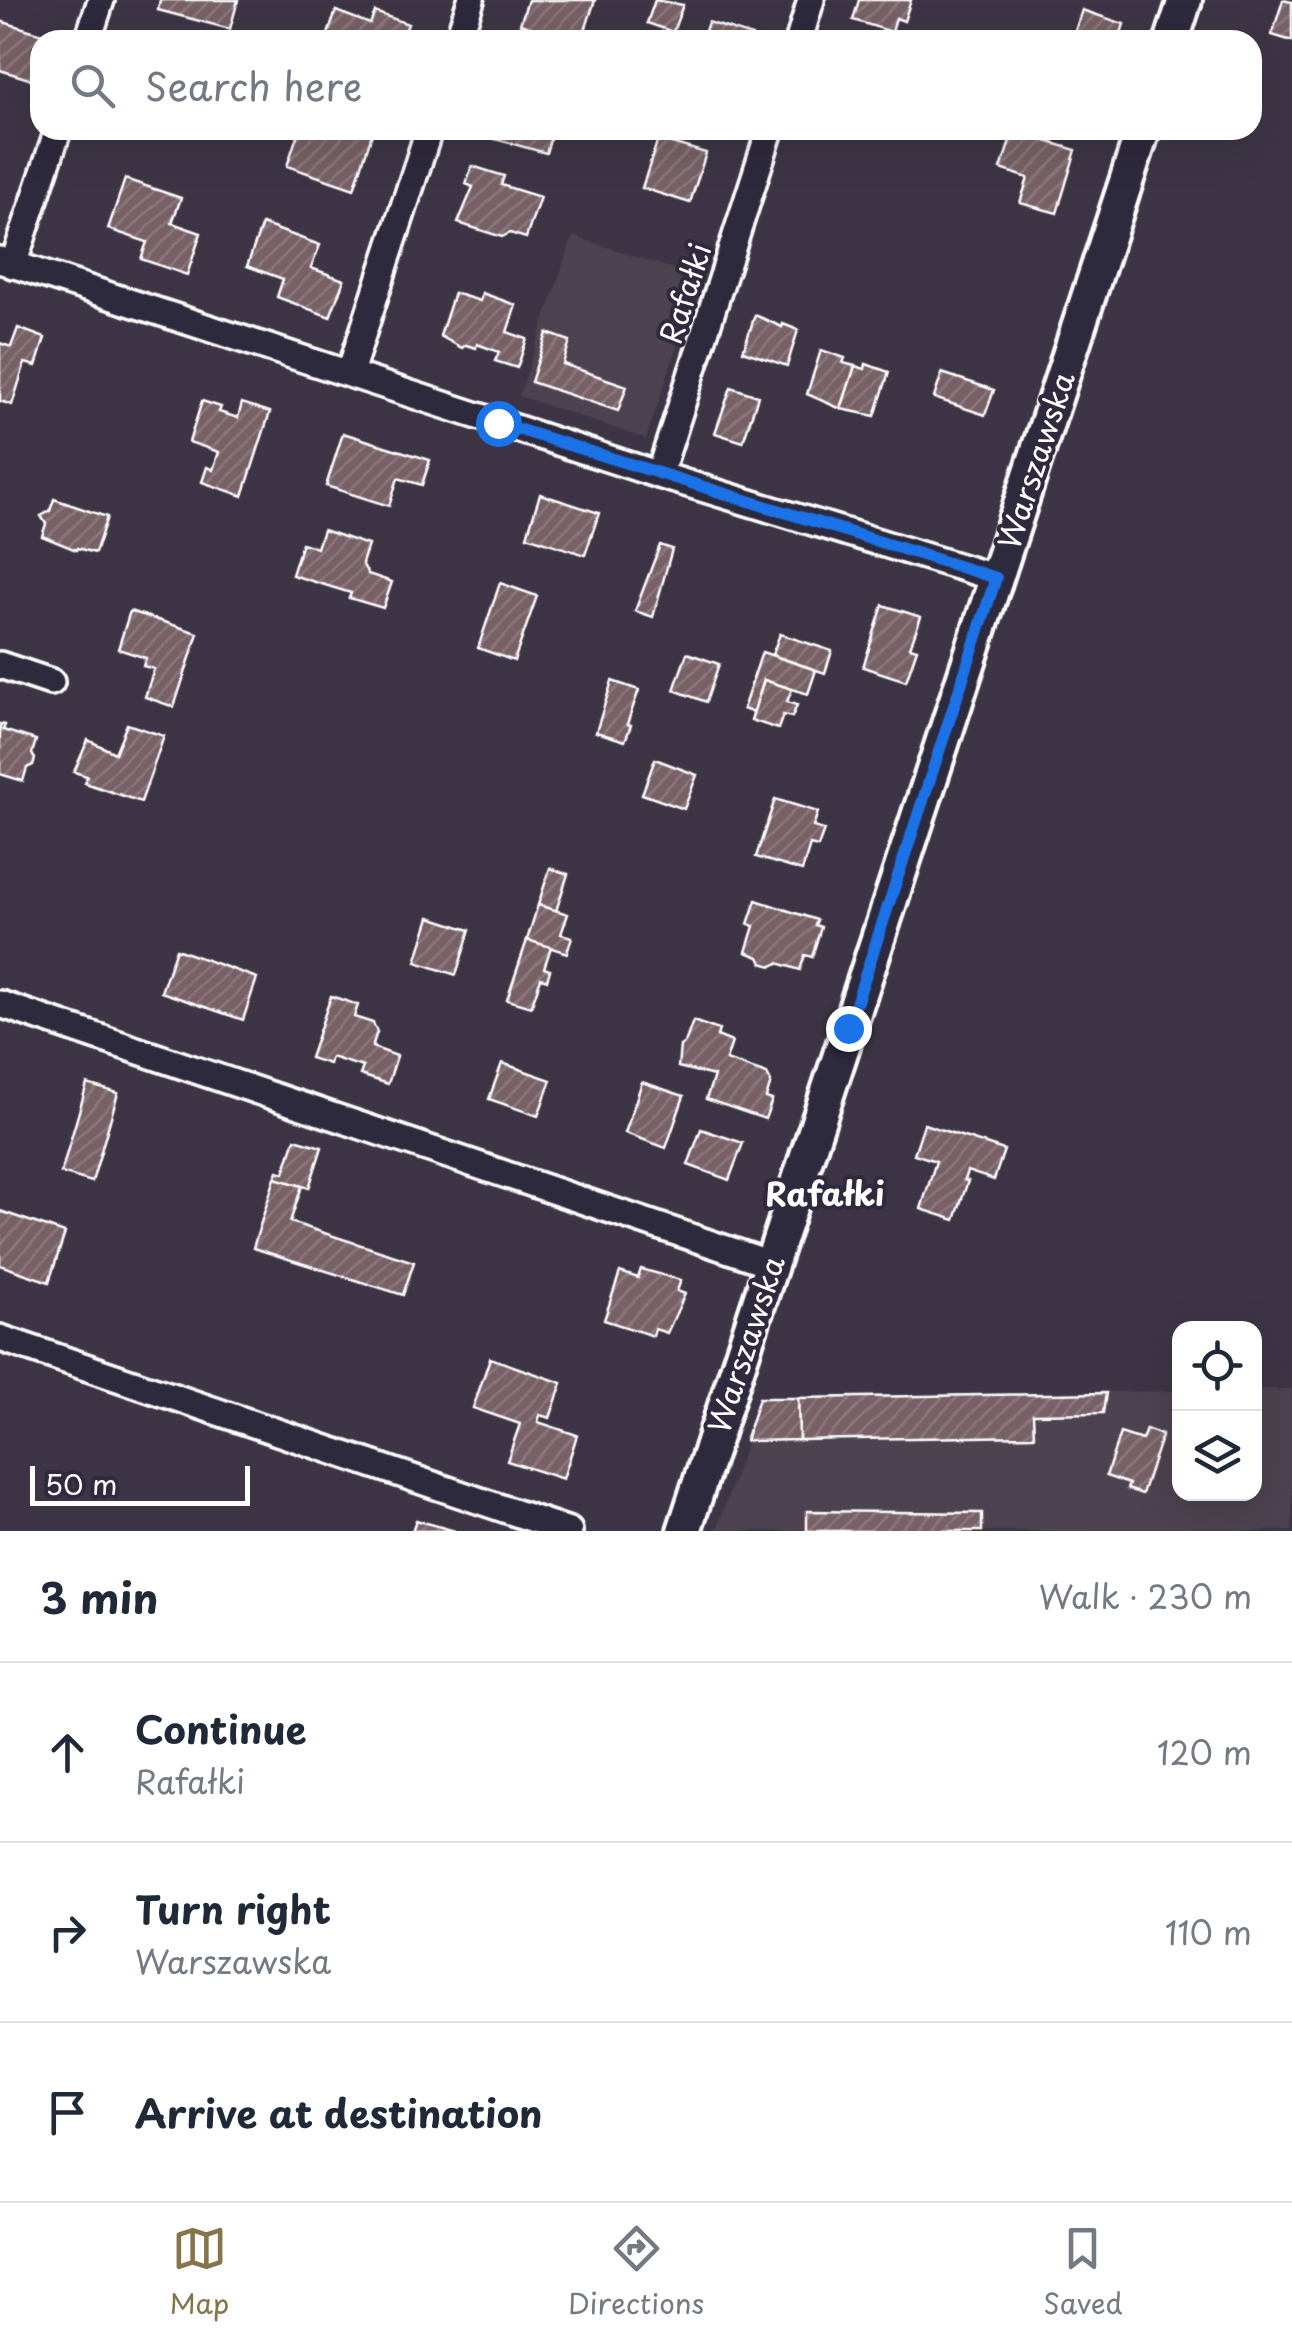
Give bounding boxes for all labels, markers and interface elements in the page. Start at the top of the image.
search box [30,30,1262,140]
text: Search here [145,57,362,114]
icon: search [65,58,120,113]
street label: Rafałki [647,237,721,349]
street label: Warszawska [985,365,1085,554]
route start [476,401,522,447]
route end [826,1006,872,1052]
district label: Rafałki [765,1169,885,1217]
street label: Warszawska [695,1249,795,1438]
map controls [1172,1321,1262,1501]
button: locate [1172,1321,1262,1411]
button: layers [1172,1411,1262,1501]
scale bar [30,1461,250,1506]
text: 50 m [45,1462,118,1505]
text: 3 min [40,1565,158,1628]
text: Walk · 230 m [1039,1572,1252,1620]
text: Continue [135,1700,306,1757]
icon: ahead [40,1725,95,1780]
text: 120 m [1157,1728,1252,1776]
text: Rafałki [135,1757,245,1805]
text: Turn right [135,1880,331,1937]
icon: right [40,1905,95,1960]
text: 110 m [1165,1908,1252,1956]
text: Warszawska [135,1937,331,1985]
text: Arrive at destination [135,2084,543,2141]
icon: arrive [40,2085,95,2140]
tab: Map [169,2221,229,2324]
tab: Directions [568,2221,704,2324]
tab: Saved [1043,2221,1123,2324]

